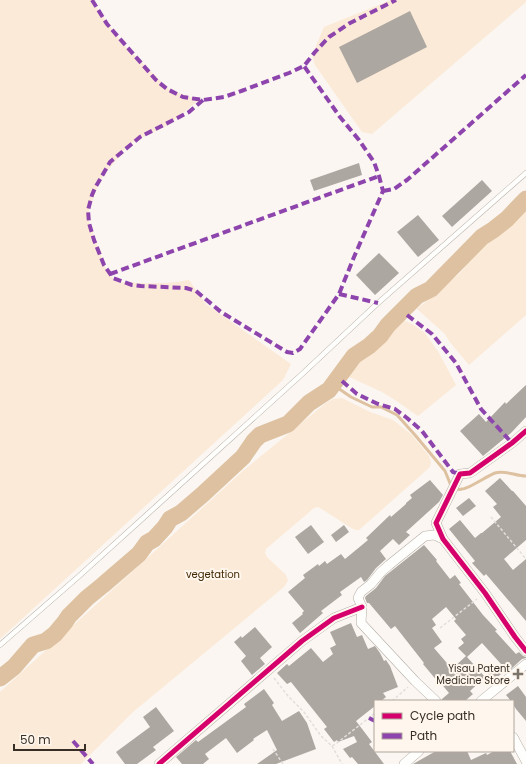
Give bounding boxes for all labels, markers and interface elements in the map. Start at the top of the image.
park label: vegetation [186,567,240,582]
place label: Yisau Patent Medicine Store [436,661,510,688]
marker: Yisau Patent Medicine Store [513,669,523,679]
legend [374,700,514,752]
text: Cycle path [410,707,475,724]
scale bar [14,726,85,752]
text: Path [410,727,437,744]
text: 50 m [20,731,51,748]

